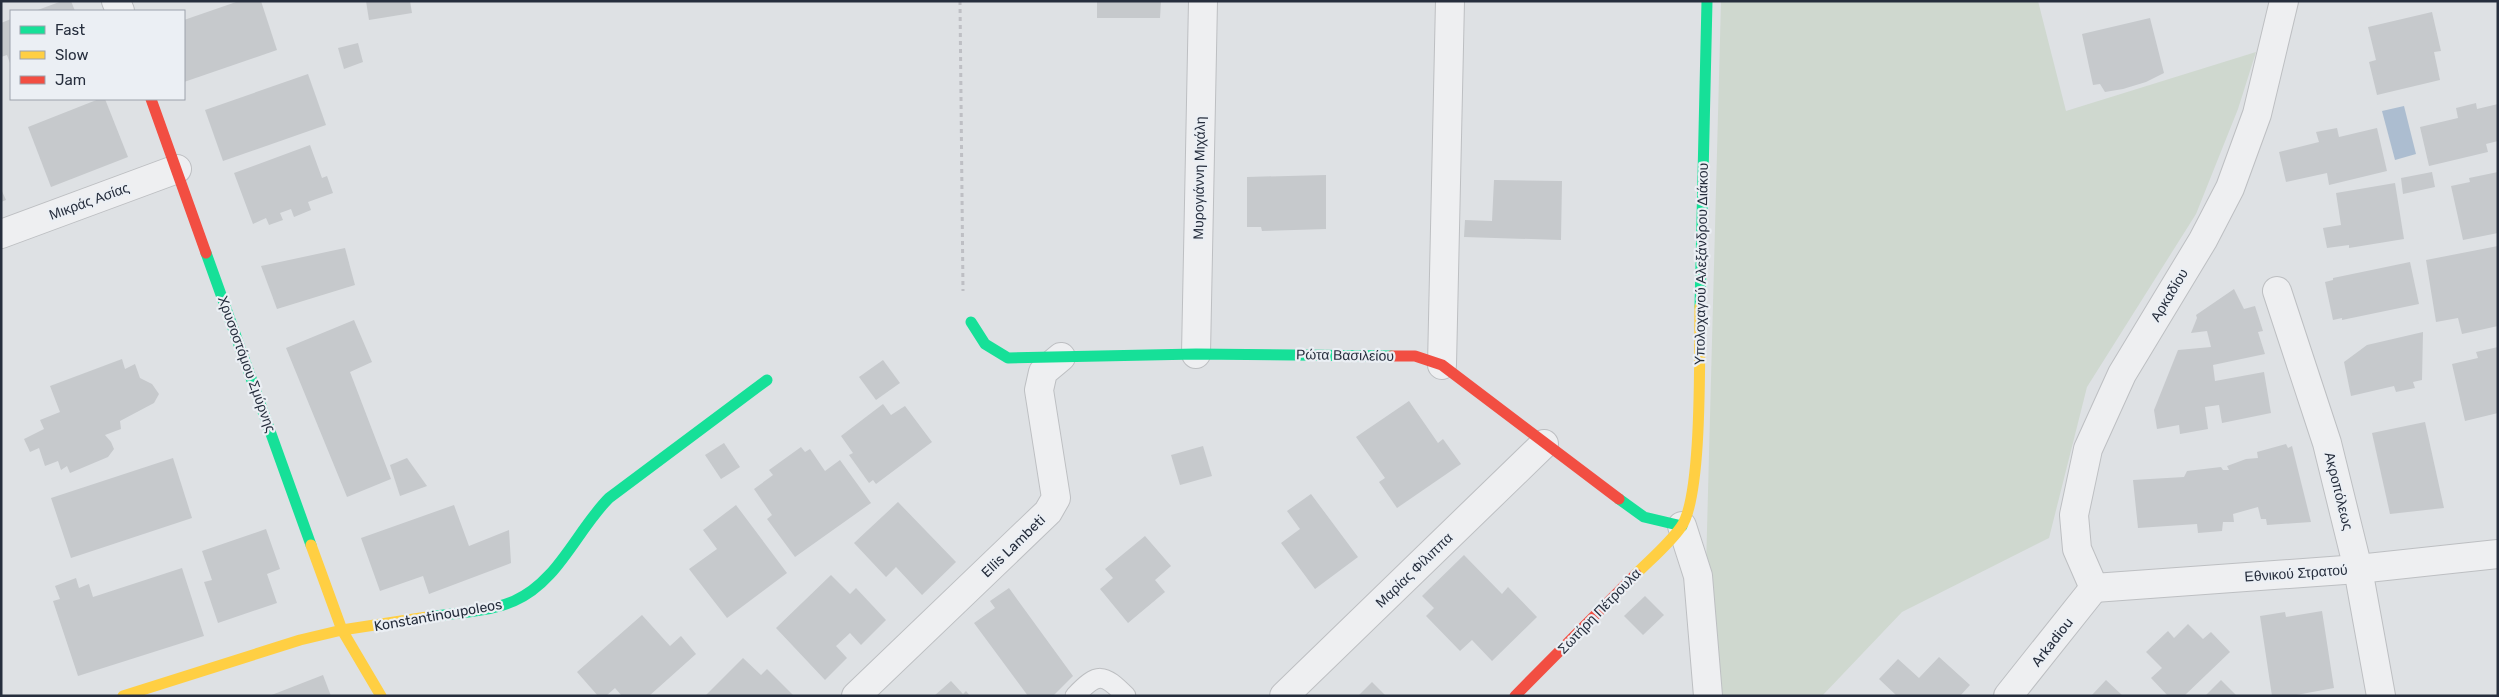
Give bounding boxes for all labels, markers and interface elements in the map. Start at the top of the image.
legend [10,10,185,100]
text: Fast [55,21,85,39]
text: Slow [55,46,88,64]
text: Jam [55,71,86,89]
street label: Μυρογιάννη Μιχάλη [1190,116,1209,240]
street label: Υπολοχαγού Αλεξάνδρου Διάκου [1691,163,1712,365]
street label: Μικράς Ασίας [47,179,132,224]
street label: Αρκαδίου [2147,266,2192,325]
street label: Χρυσοστόμου Σμύρνης [214,294,279,435]
street label: Ρώτα Βασιλείου [1296,346,1394,365]
street label: Ακροπόλεως [2321,450,2356,532]
street label: Ellis Lambeti [978,512,1049,581]
street label: Μαρίας Φίλιππα [1372,529,1456,611]
street label: Εθνικού Στρατού [2244,561,2348,586]
street label: Σωτήρη Πέτρουλα [1554,565,1644,658]
street label: Konstantinoupoleos [373,596,503,635]
street label: Arkadiou [2028,614,2077,670]

